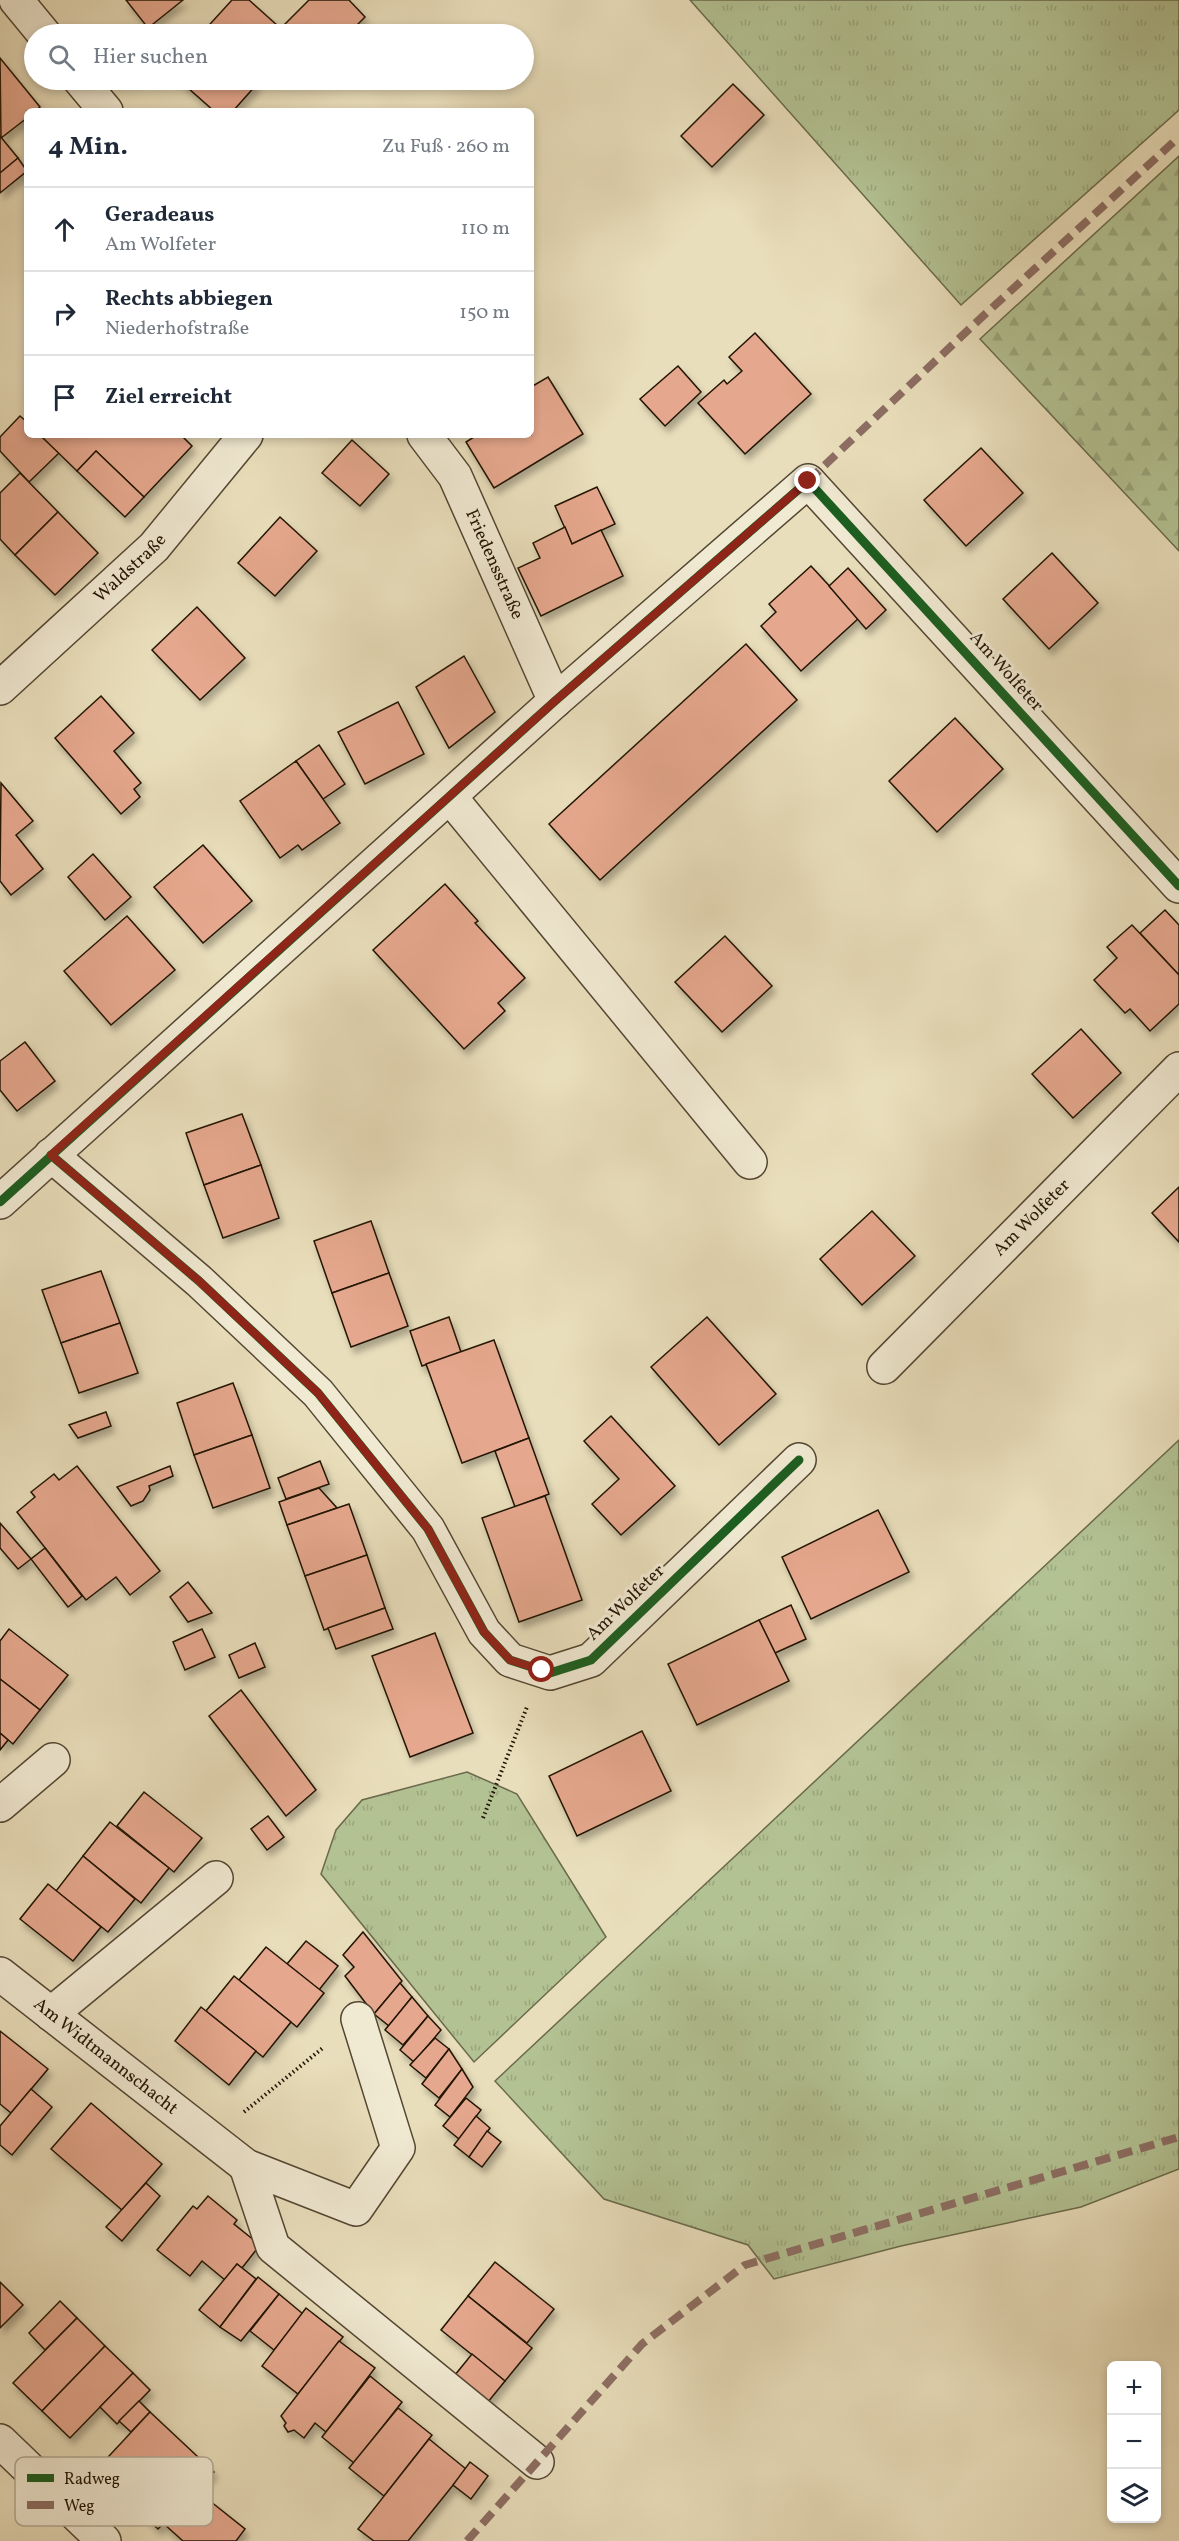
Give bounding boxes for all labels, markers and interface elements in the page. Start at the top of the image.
search box [24,24,534,90]
icon: search [45,41,78,74]
text: Hier suchen [93,42,208,73]
text: 4 Min. [48,129,128,165]
text: Zu Fuß · 260 m [382,133,510,161]
text: Geradeaus [105,200,215,231]
icon: ahead [48,213,81,246]
text: 110 m [461,215,510,243]
text: Am Wolfeter [105,231,216,259]
text: Rechts abbiegen [105,284,273,315]
icon: right [48,297,81,330]
text: 150 m [459,299,510,327]
text: Niederhofstraße [105,315,249,343]
icon: arrive [48,381,81,414]
text: Ziel erreicht [105,382,232,413]
route end [794,467,820,493]
street label: Friedensstraße [459,505,530,623]
street label: Waldstraße [88,528,172,608]
street label: Am Wolfeter [963,626,1049,718]
street label: Am Wolfeter [988,1173,1076,1262]
street label: Am Wolfeter [581,1559,671,1647]
route start [528,1656,554,1682]
street label: Am Widtmannschacht [28,1992,183,2121]
map controls [1107,2361,1161,2523]
button: + [1107,2361,1161,2415]
button: − [1107,2415,1161,2469]
legend [15,2457,213,2526]
text: Radweg [64,2469,120,2491]
button: layers [1107,2469,1161,2523]
text: Weg [64,2496,95,2518]

